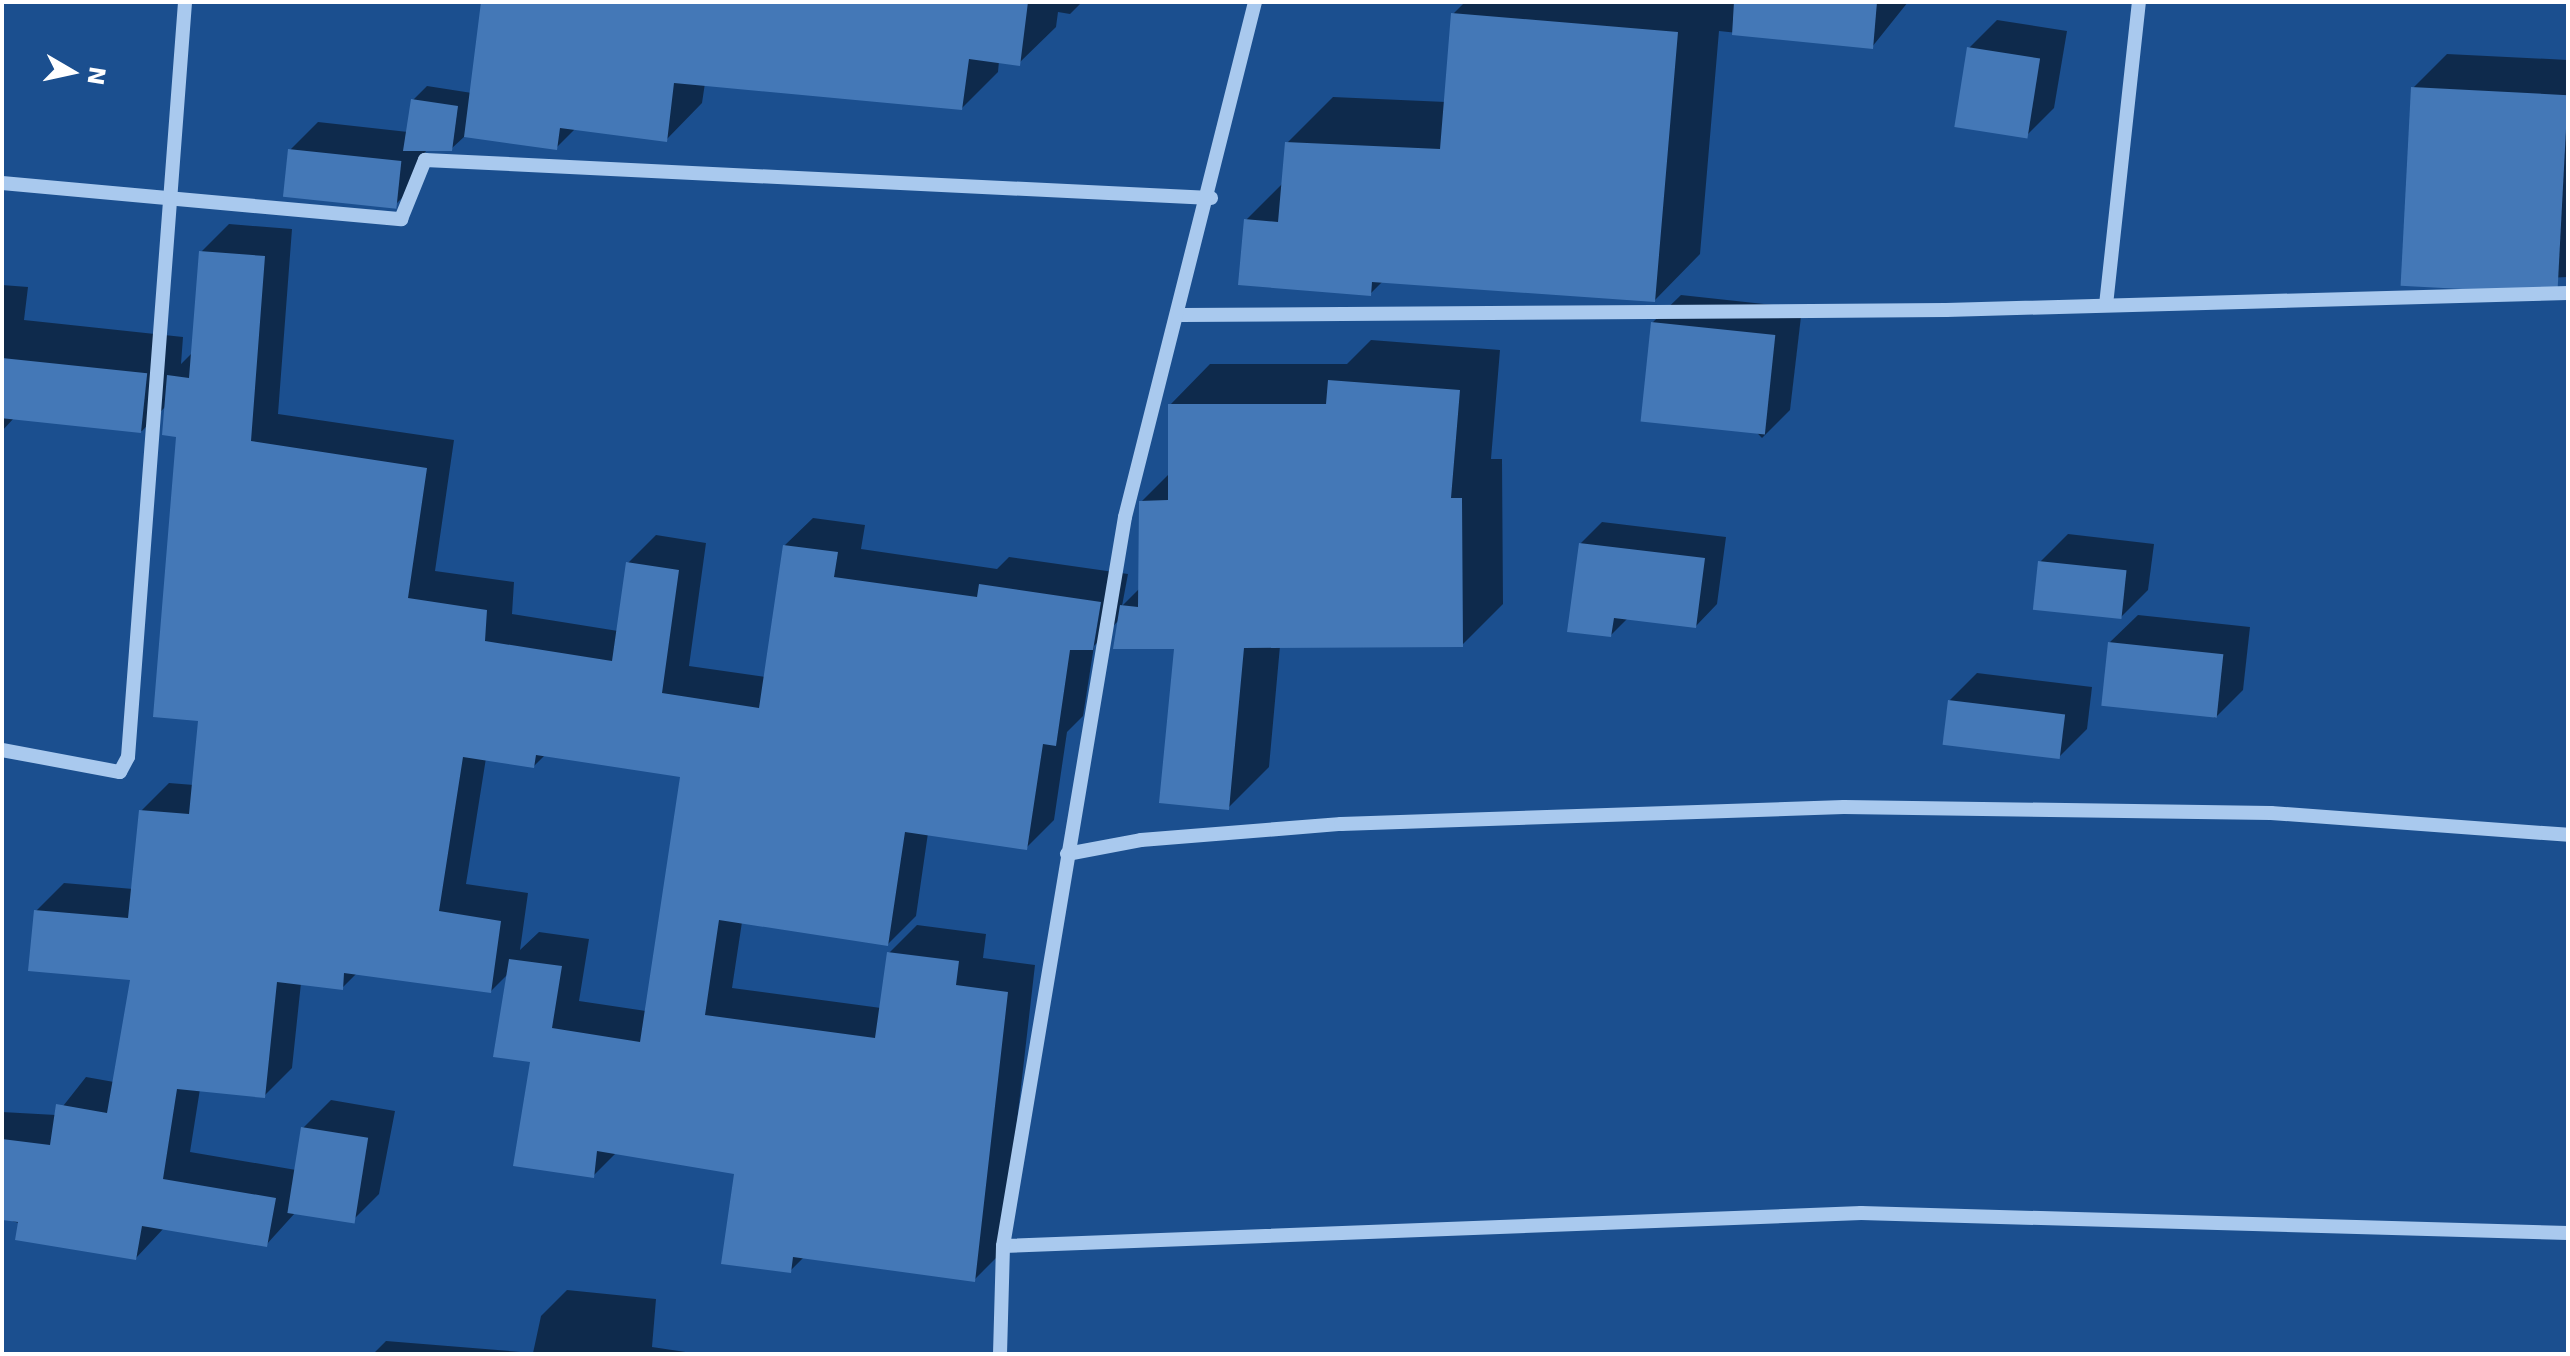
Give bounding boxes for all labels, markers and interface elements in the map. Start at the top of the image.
north arrow [32,32,112,112]
text: N [82,65,110,87]

